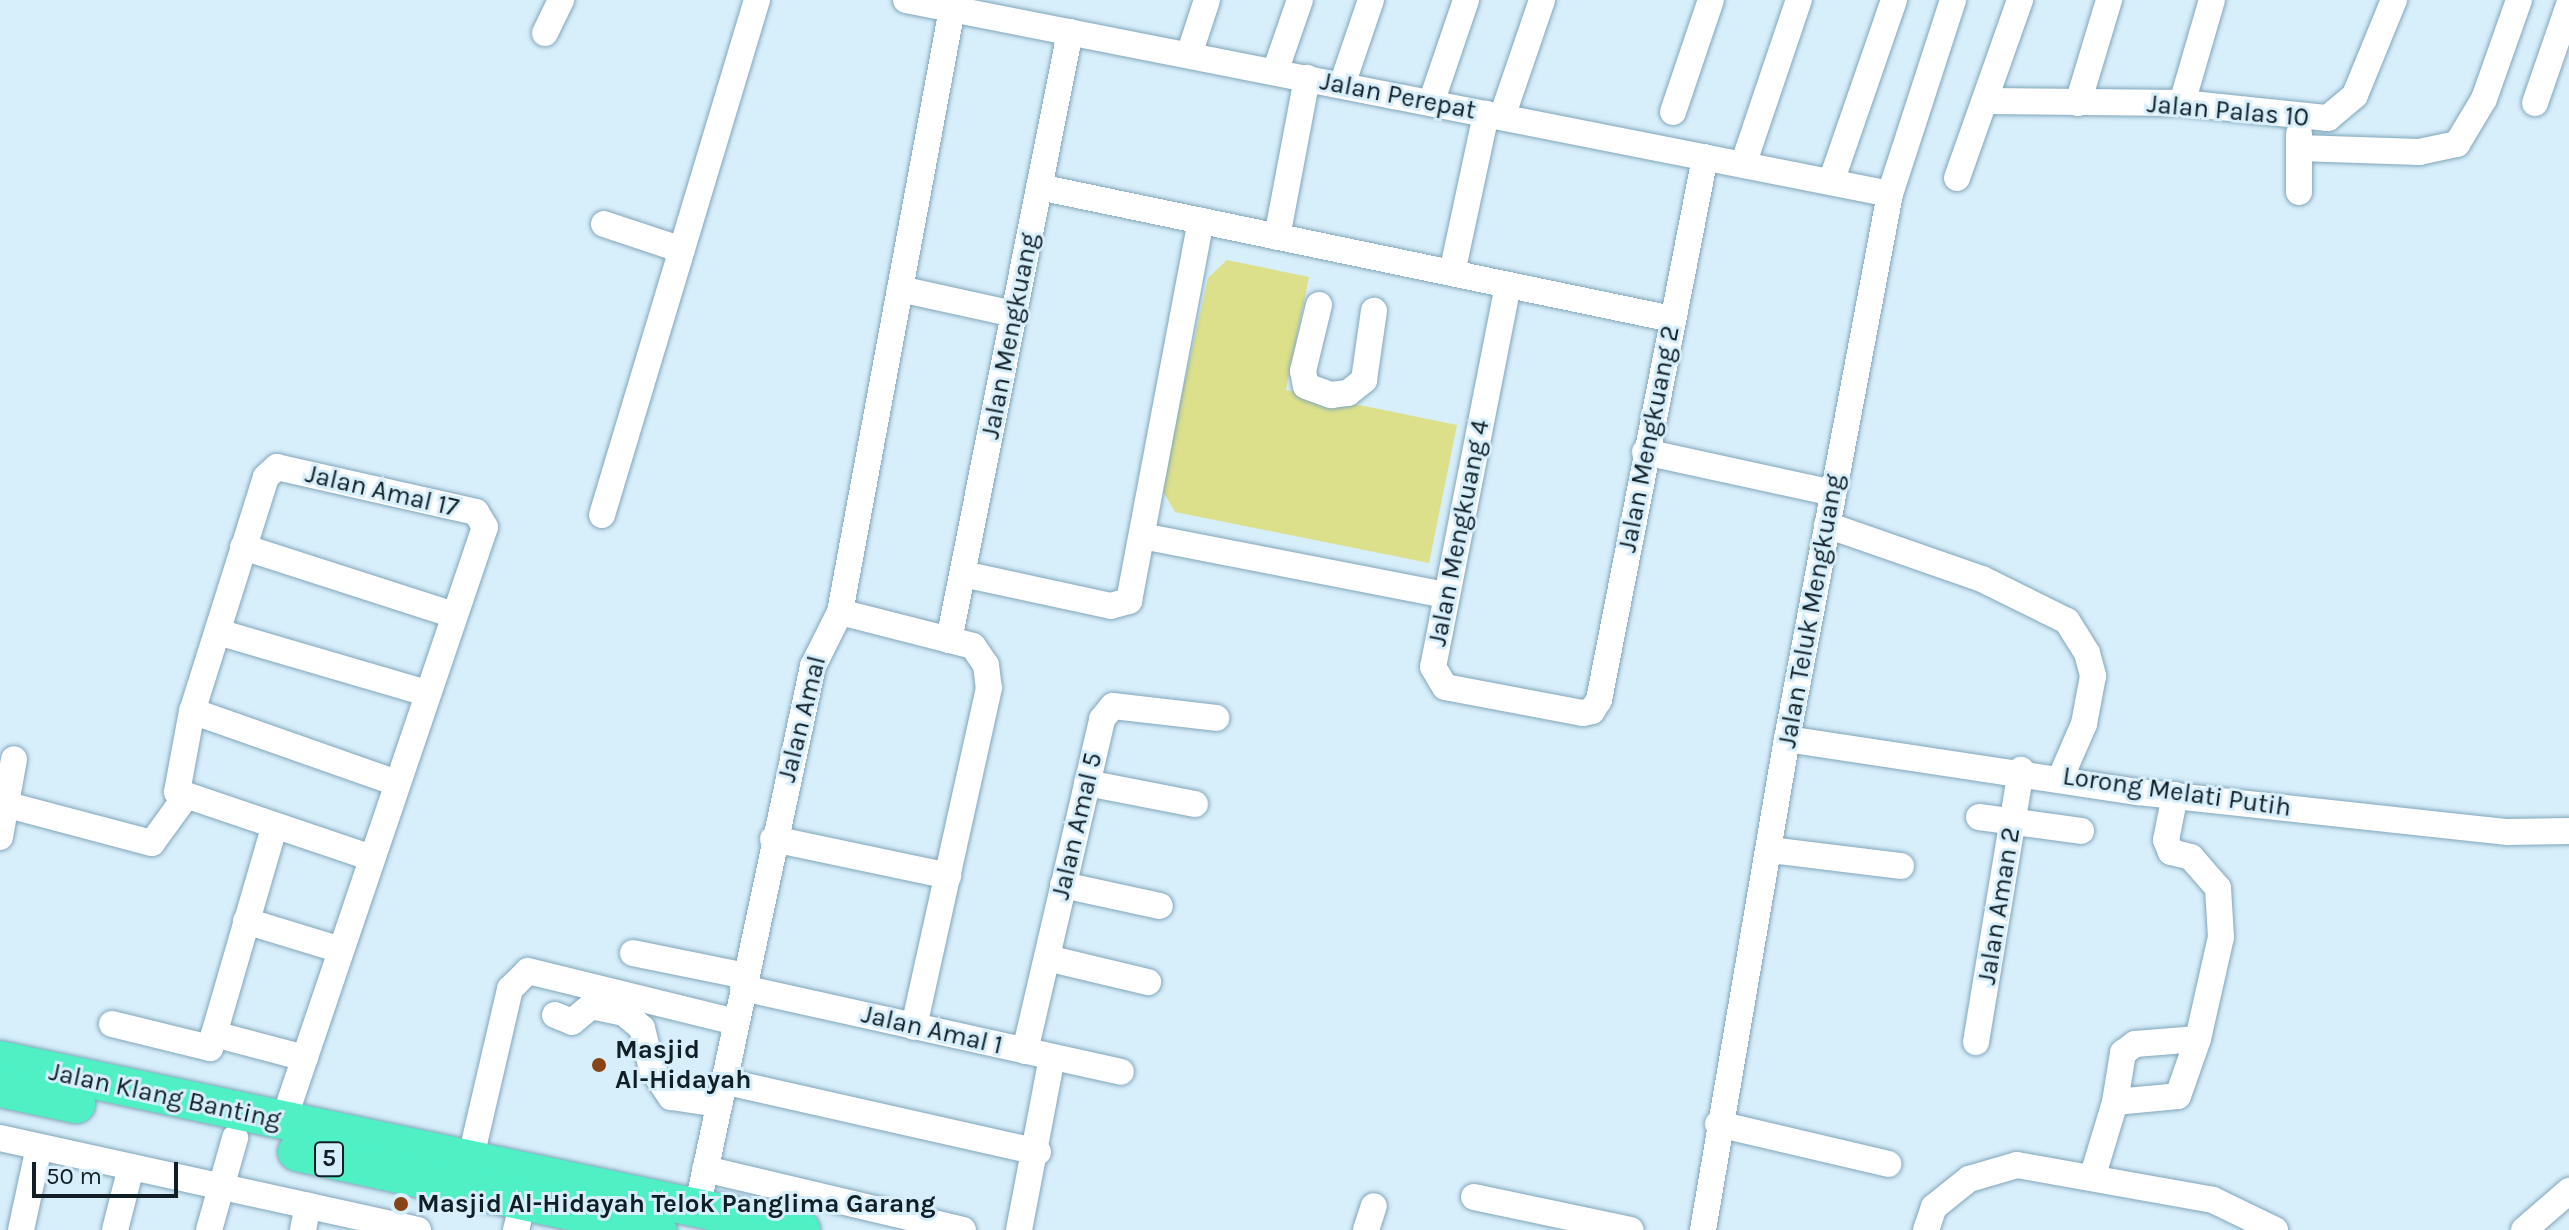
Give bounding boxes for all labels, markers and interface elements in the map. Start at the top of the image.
street label: Jalan Perepat [1317,66,1479,126]
street label: Jalan Palas 10 [2146,88,2310,134]
street label: Jalan Mengkuang [975,230,1045,442]
street label: Jalan Mengkuang 2 [1612,323,1686,555]
street label: Jalan Mengkuang 4 [1422,417,1496,649]
street label: Jalan Amal 17 [302,458,462,524]
street label: Jalan Teluk Mengkuang [1772,472,1850,750]
street label: Jalan Amal [771,653,833,785]
street label: Jalan Amal 5 [1045,749,1109,903]
street label: Lorong Melati Putih [2061,761,2293,823]
street label: Jalan Aman 2 [1971,825,2027,987]
street label: Jalan Amal 1 [858,999,1006,1061]
place label: Masjid Al-Hidayah [615,1034,751,1096]
street label: Jalan Klang Banting [46,1056,284,1136]
marker: Masjid Al-Hidayah [590,1056,608,1074]
road number: 5 [313,1139,345,1179]
scale bar [36,1146,182,1196]
text: 50 m [46,1162,102,1190]
place label: Masjid Al-Hidayah Telok Panglima Garang [417,1188,936,1220]
marker: Masjid Al-Hidayah Telok Panglima Garang [392,1195,410,1213]

